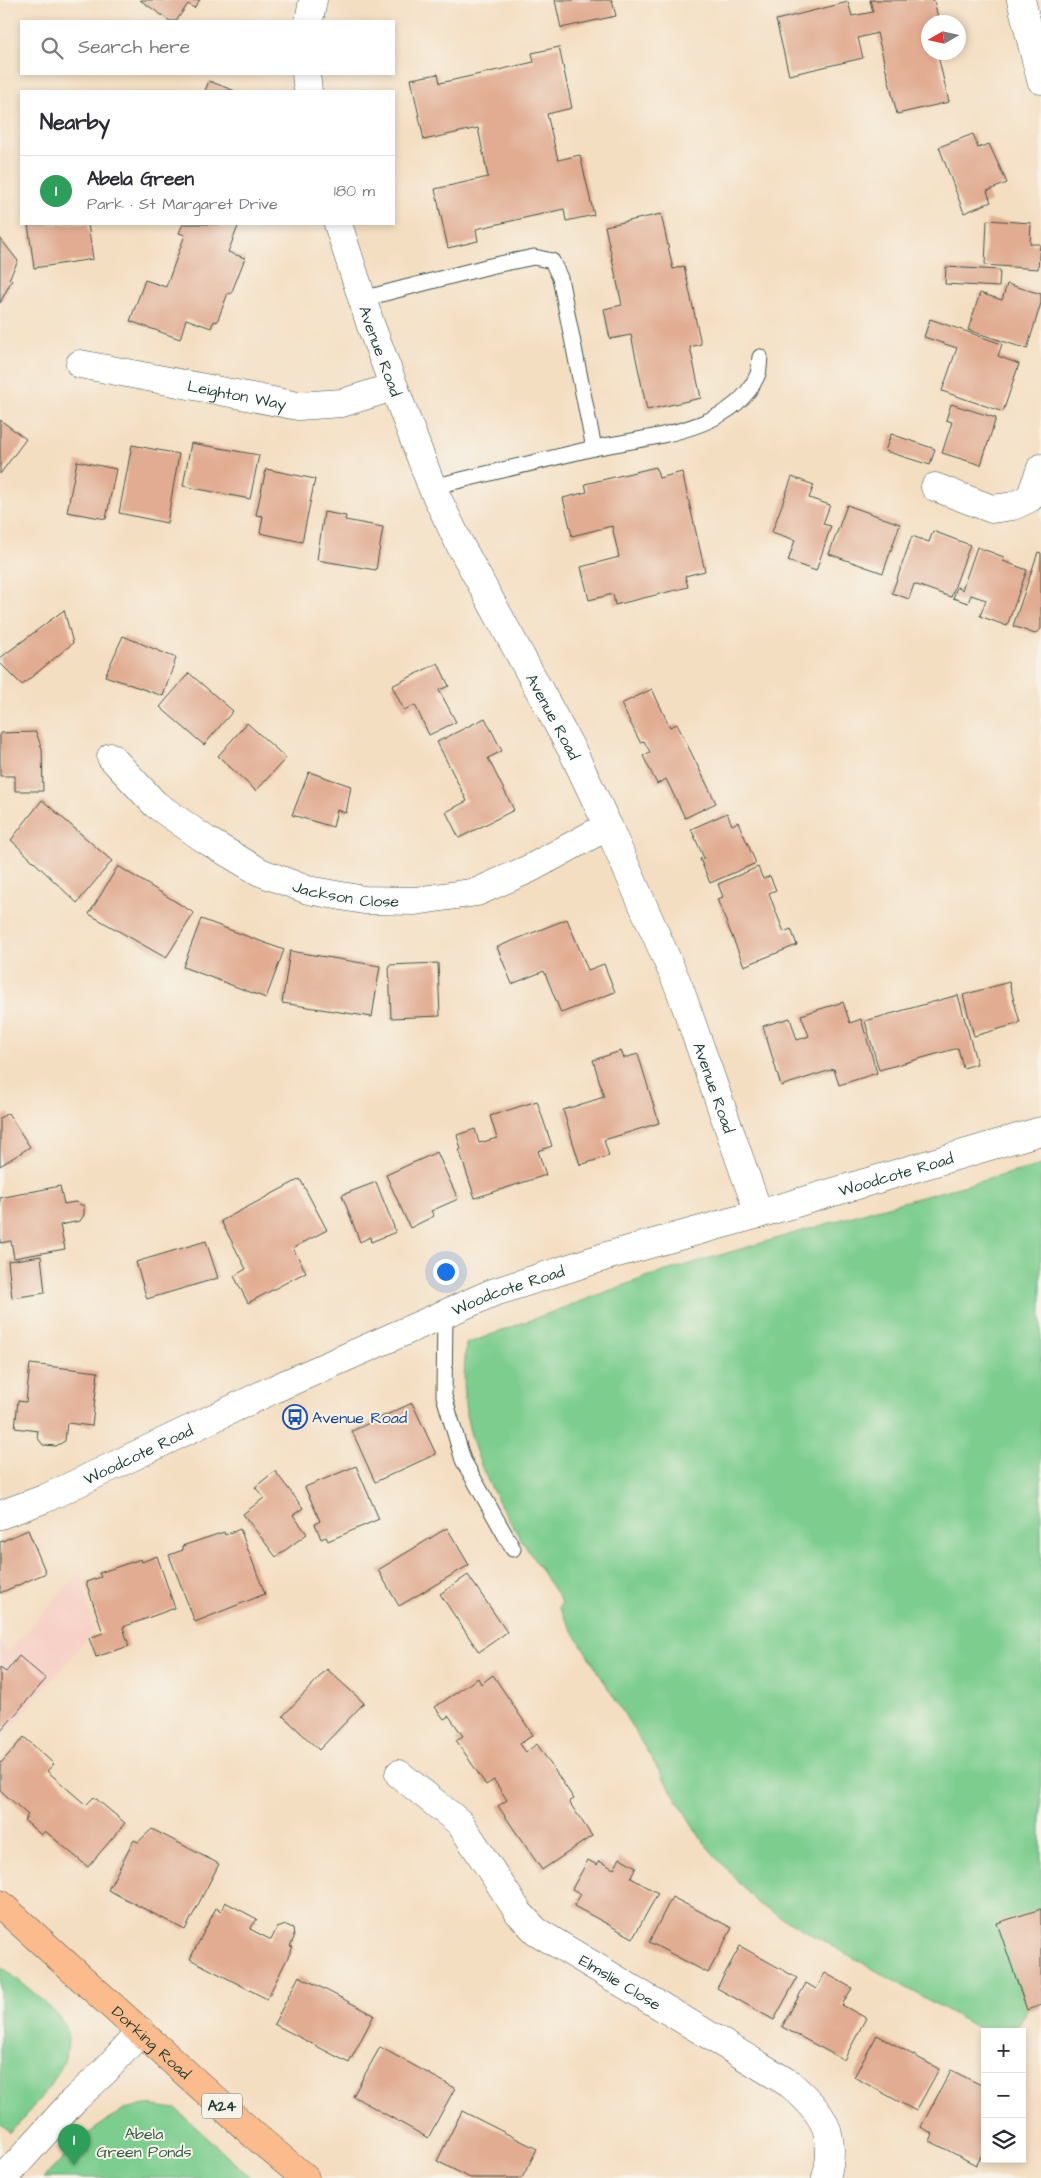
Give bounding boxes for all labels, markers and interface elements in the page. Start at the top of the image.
north arrow [921,15,966,60]
search box [20,20,395,75]
icon: search [38,34,66,62]
text: Search here [78,34,190,61]
text: Nearby [40,108,110,137]
text: Abela Green [87,166,194,193]
text: 1 [55,180,57,202]
text: 180 m [334,180,375,202]
text: Park · St Margaret Drive [87,193,278,215]
street label: Avenue Road [353,303,407,400]
street label: Leighton Way [186,375,288,417]
street label: Avenue Road [520,670,585,763]
street label: Jackson Close [289,875,400,913]
street label: Avenue Road [687,1039,740,1136]
street label: Woodcote Road [836,1147,956,1202]
your location [433,1259,459,1285]
street label: Woodcote Road [448,1260,567,1321]
bus stop icon: Avenue Road [282,1404,308,1430]
place label: Avenue Road [312,1407,407,1429]
street label: Woodcote Road [80,1419,197,1490]
street label: Elmslie Close [575,1949,665,2016]
street label: Dorking Road [107,2001,195,2084]
map controls [981,2028,1026,2163]
button: + [981,2028,1026,2073]
button: − [981,2073,1026,2118]
road number: A24 [202,2094,242,2118]
button: layers [981,2118,1026,2163]
park label: Abela Green Ponds [96,2123,192,2163]
pin: 1 [58,2124,90,2165]

